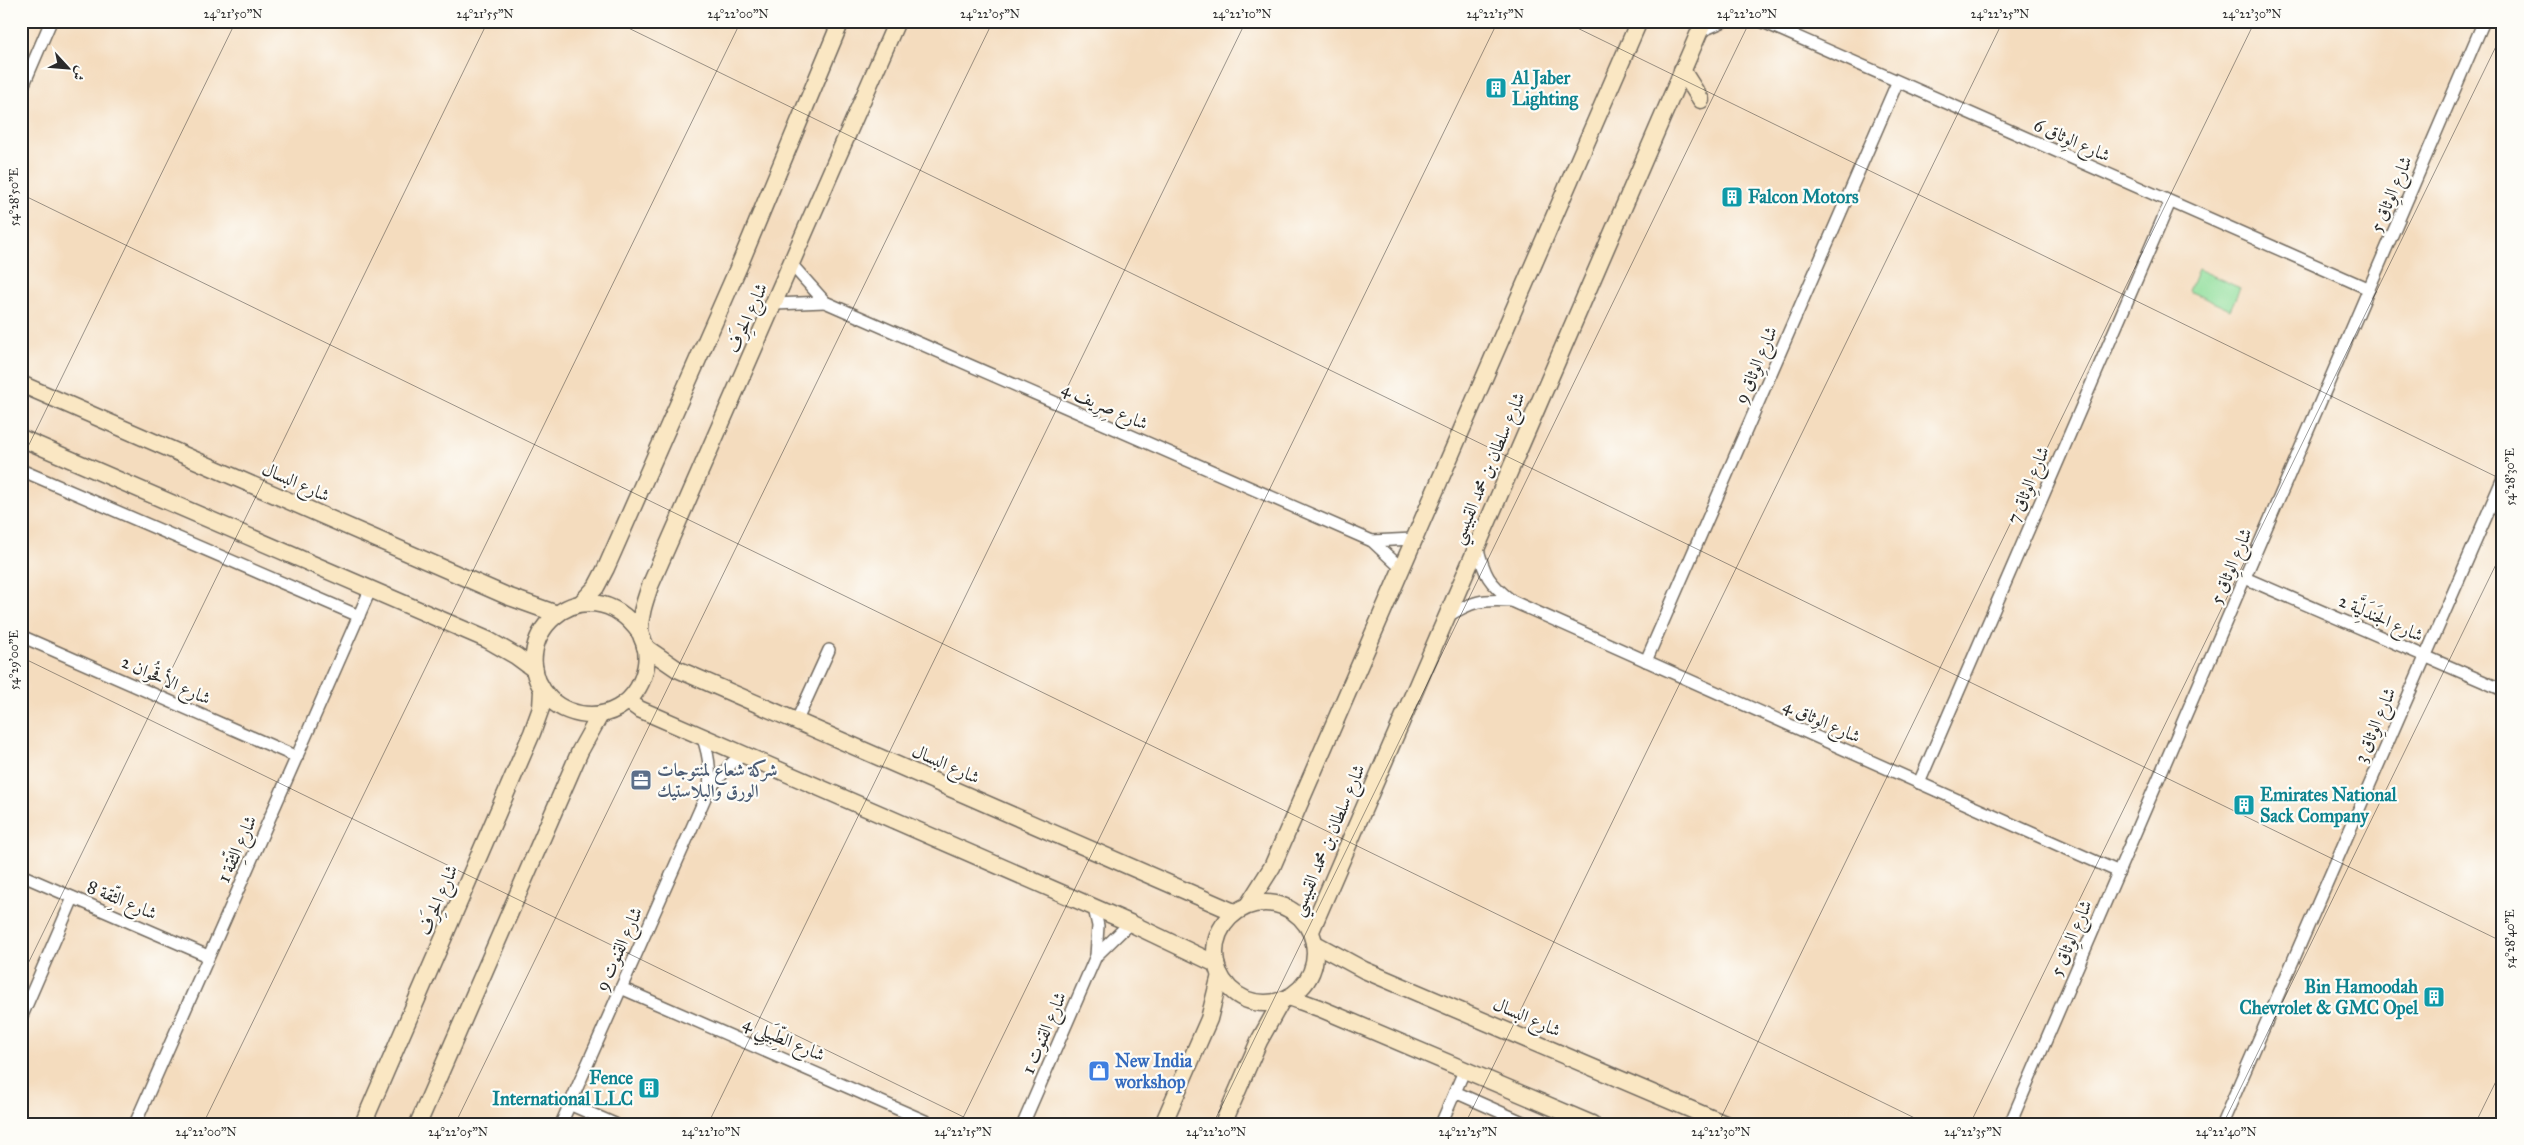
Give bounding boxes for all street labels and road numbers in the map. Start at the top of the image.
street label: شارع الوِثاق 6 [2029,113,2114,170]
street label: شارع الوِثاق 5 [2365,153,2421,237]
street label: شارع الحِرَف [720,279,776,358]
street label: شارع الوِثاق 9 [1730,323,1786,409]
street label: شارع صِرِيف 4 [1057,377,1152,438]
street label: شارع سلطان بن محمد القبيسي [1446,389,1535,549]
street label: شارع الوِثاق 7 [2002,443,2058,529]
street label: شارع البسال [257,457,333,510]
street label: شارع الوِثاق 5 [2205,525,2261,609]
street label: شارع الجَندَلِيَّة 2 [2334,586,2428,650]
street label: شارع الأقحُوان 2 [116,647,216,713]
street label: شارع الوِثاق 3 [2349,684,2404,767]
street label: شارع الوِثاق 4 [1778,694,1864,751]
street label: شارع البسال [907,739,983,792]
street label: شارع سلطان بن محمد القبيسي [1286,761,1375,921]
street label: شارع الثِّقة 1 [212,812,265,888]
street label: شارع الحِرَف [412,861,466,940]
street label: شارع الثِّقة 8 [82,875,161,928]
street label: شارع الوِثاق 5 [2045,897,2101,981]
street label: شارع القنوت 9 [591,904,651,996]
street label: شارع القنوت 1 [1017,989,1075,1079]
street label: شارع البسال [1488,992,1564,1045]
street label: شارع الطِّبَيلِي 4 [737,1010,829,1072]

